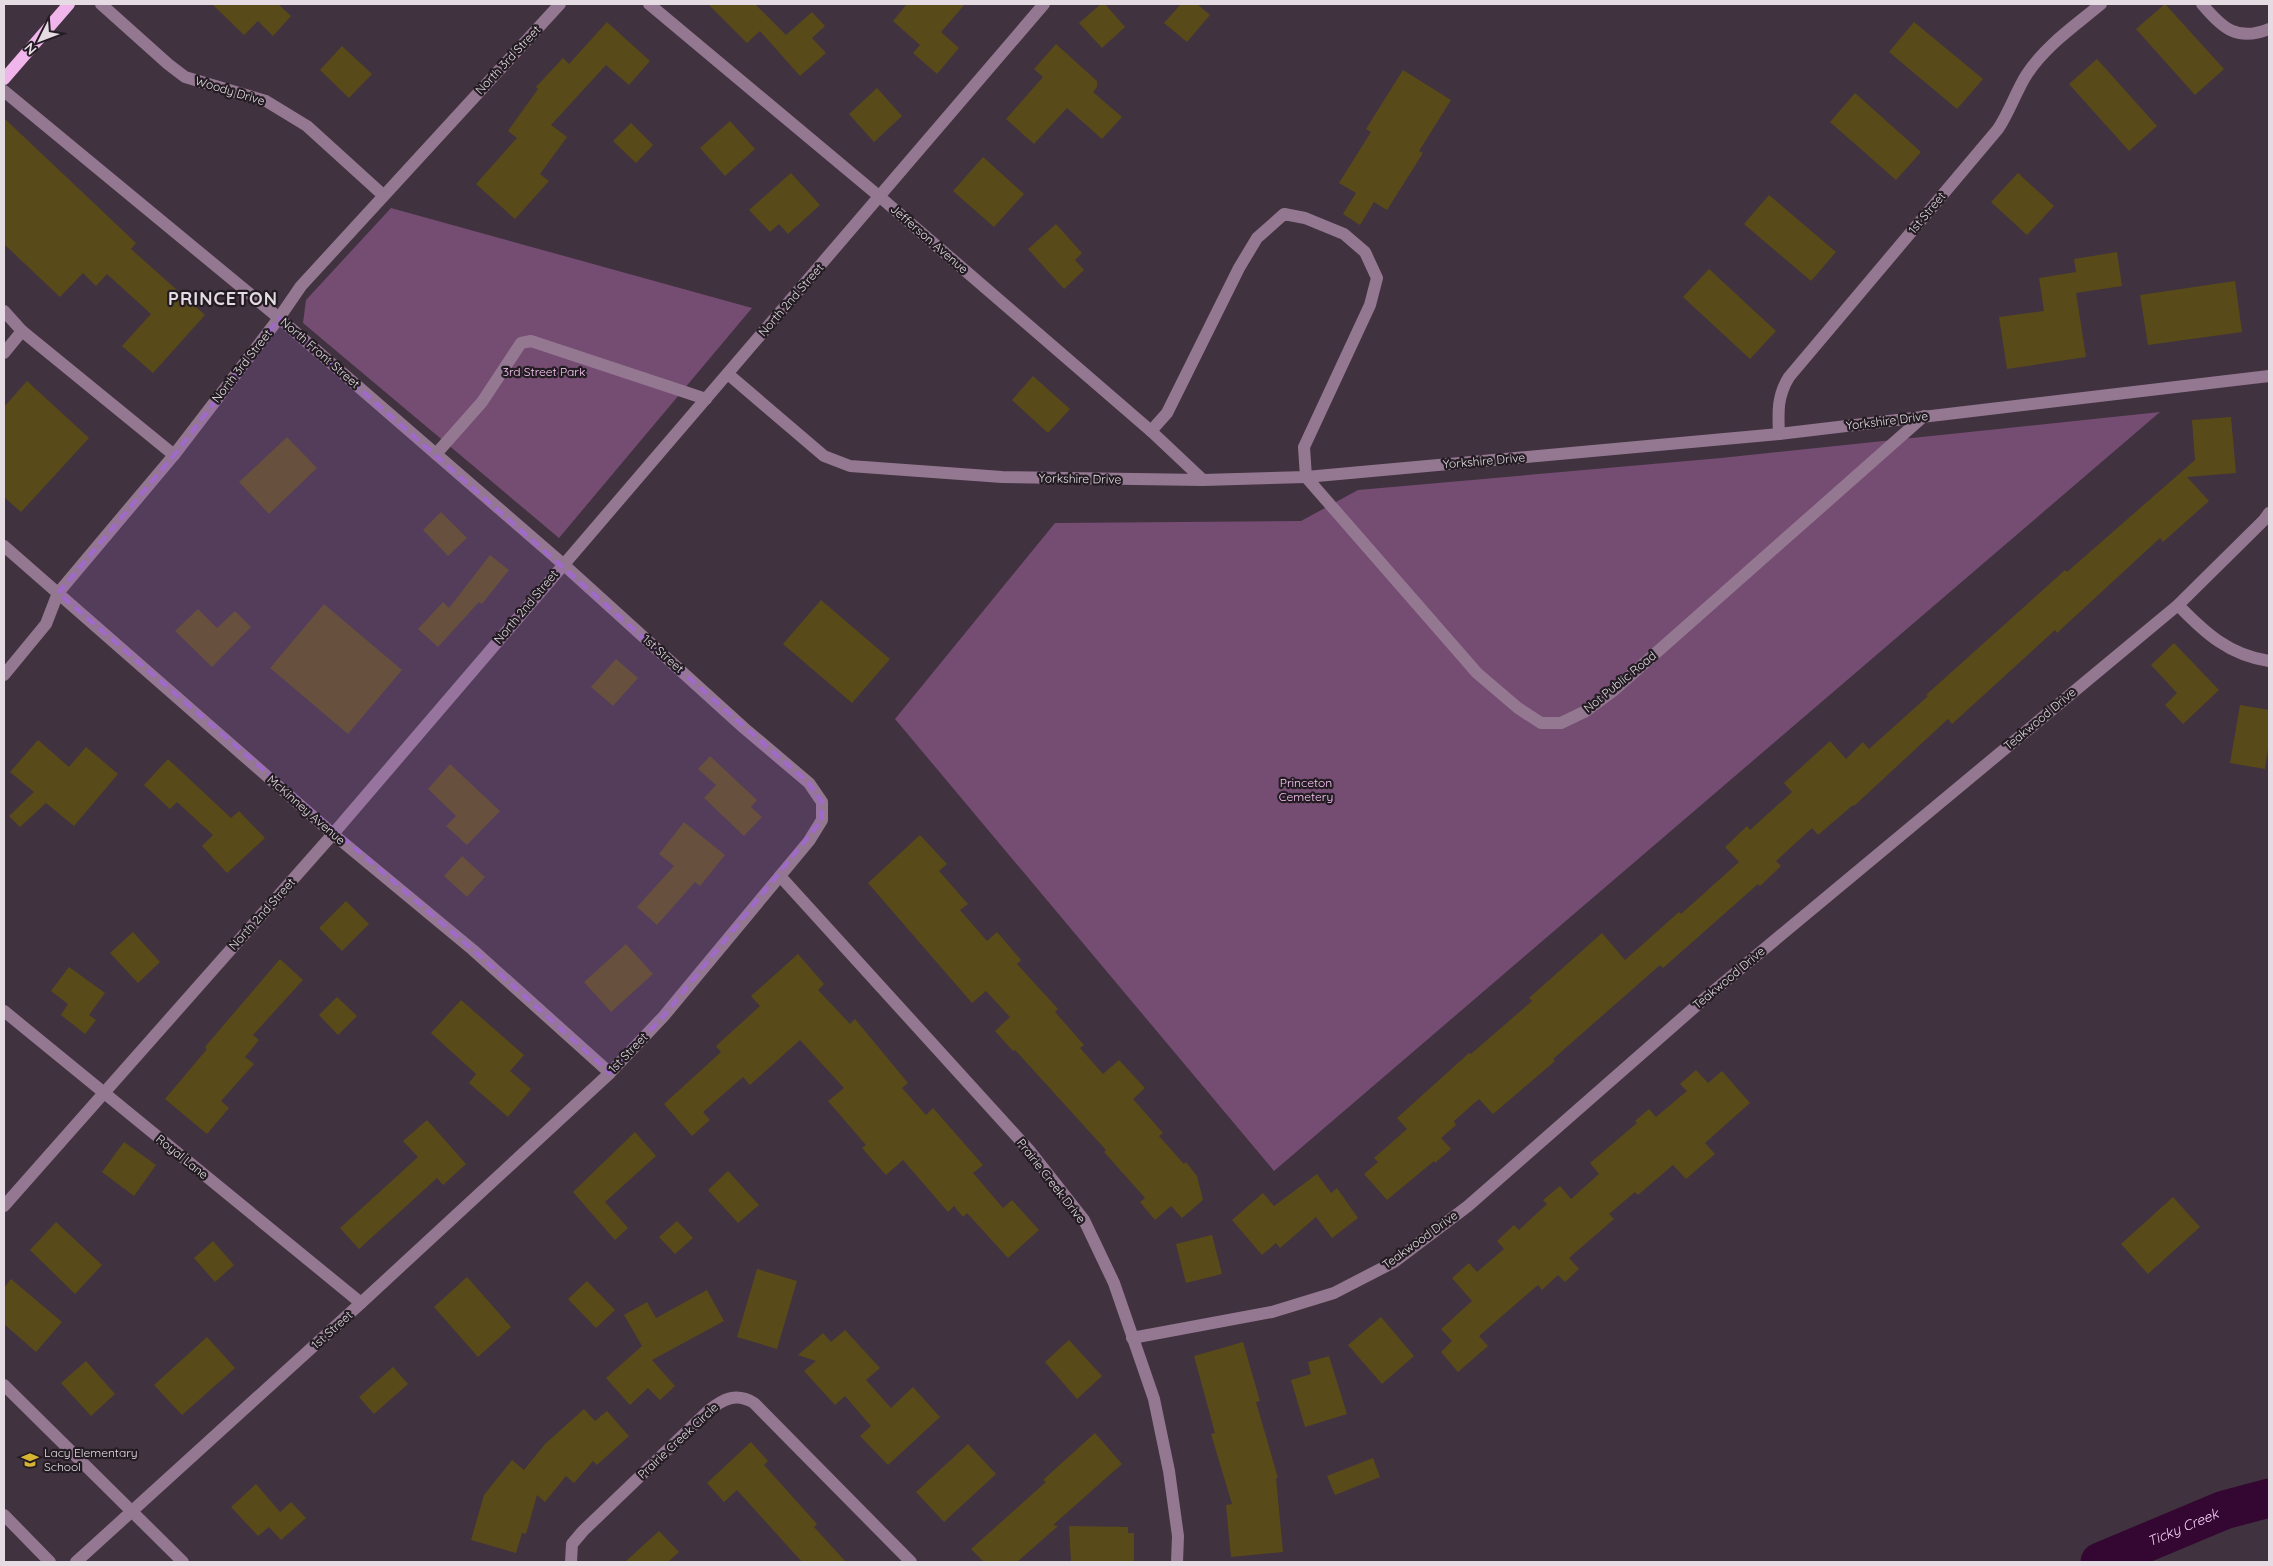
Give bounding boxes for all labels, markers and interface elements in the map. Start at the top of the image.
north arrow [15,15,65,65]
street label: North 3rd Street [472,22,543,97]
text: N [20,39,40,59]
street label: Woody Drive [193,73,267,108]
street label: 1st Street [1905,189,1949,237]
street label: Jefferson Avenue [887,201,971,277]
street label: North 2nd Street [755,260,826,339]
district label: PRINCETON [168,287,278,310]
street label: North Front Street [278,314,363,391]
street label: North 3rd Street [208,326,275,405]
park label: 3rd Street Park [503,364,585,379]
street label: Yorkshire Drive [1845,408,1929,433]
street label: Yorkshire Drive [1442,449,1526,472]
street label: Yorkshire Drive [1039,470,1122,487]
street label: North 2nd Street [490,567,561,647]
street label: 1st Street [640,631,687,676]
street label: Not Public Road [1580,648,1659,715]
street label: Teakwood Drive [2001,684,2079,753]
street label: McKinney Avenue [264,772,349,848]
park label: Princeton Cemetery [1279,775,1333,804]
street label: North 2nd Street [225,875,298,953]
street label: Teakwood Drive [1690,943,1768,1012]
street label: 1st Street [605,1029,650,1076]
street label: Royal Lane [153,1131,212,1182]
street label: Prairie Creek Drive [1014,1135,1089,1226]
street label: Teakwood Drive [1379,1207,1460,1272]
street label: 1st Street [308,1307,355,1352]
street label: Prairie Creek Circle [634,1399,721,1482]
place label: Lacy Elementary School [44,1445,138,1474]
school or university icon: Lacy Elementary School [20,1450,40,1470]
water label: Ticky Creek [2145,1504,2223,1550]

